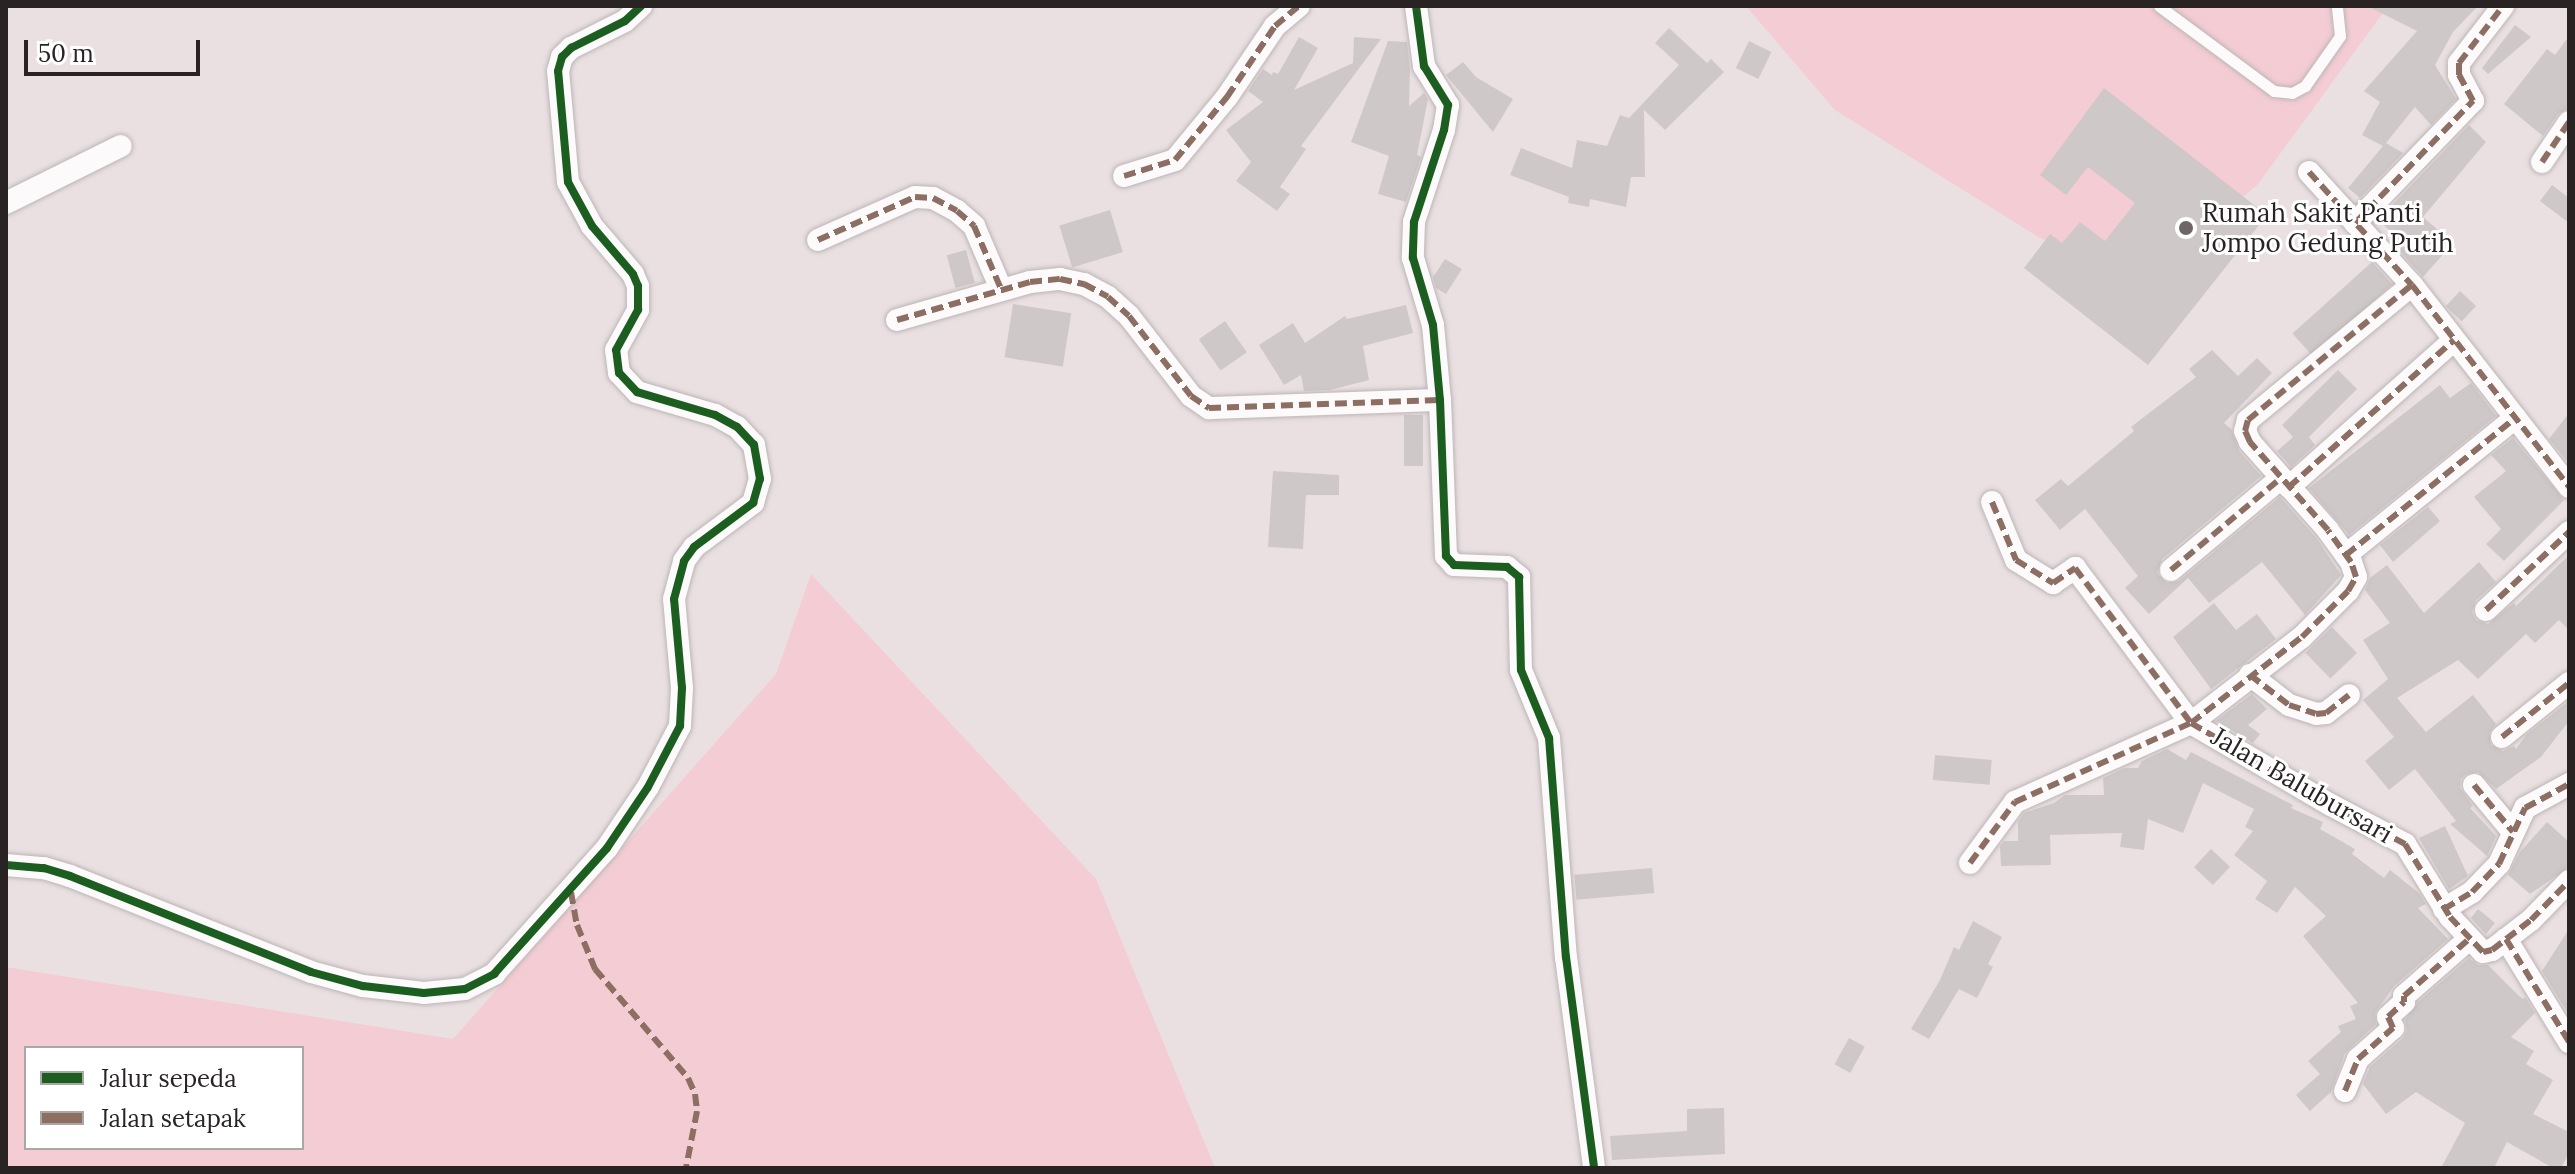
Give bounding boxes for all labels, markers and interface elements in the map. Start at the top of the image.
scale bar [28,24,204,74]
text: 50 m [38,38,94,69]
place label: Rumah Sakit Panti Jompo Gedung Putih [2202,197,2454,258]
marker: Rumah Sakit Panti Jompo Gedung Putih [2177,219,2195,237]
street label: Jalan Balubursari [2206,721,2398,849]
legend [24,1046,304,1150]
text: Jalur sepeda [100,1063,237,1094]
text: Jalan setapak [100,1103,246,1134]

